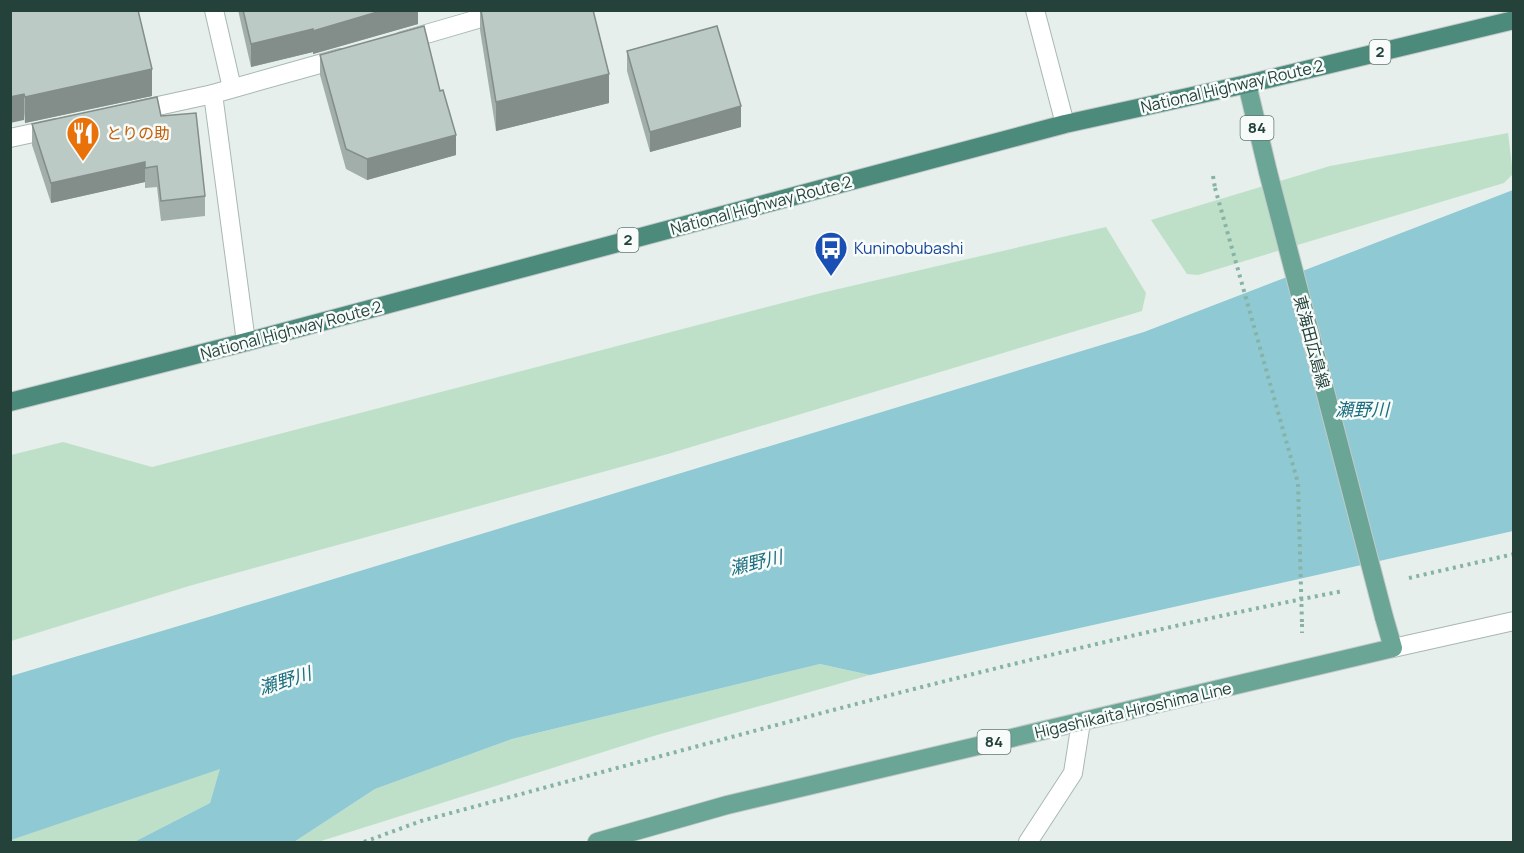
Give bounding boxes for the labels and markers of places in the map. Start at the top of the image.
restaurant icon: とりの助 [65,115,101,162]
place label: とりの助 [106,122,170,144]
bus stop icon: Kuninobubashi [813,230,849,277]
place label: Kuninobubashi [854,237,964,259]

